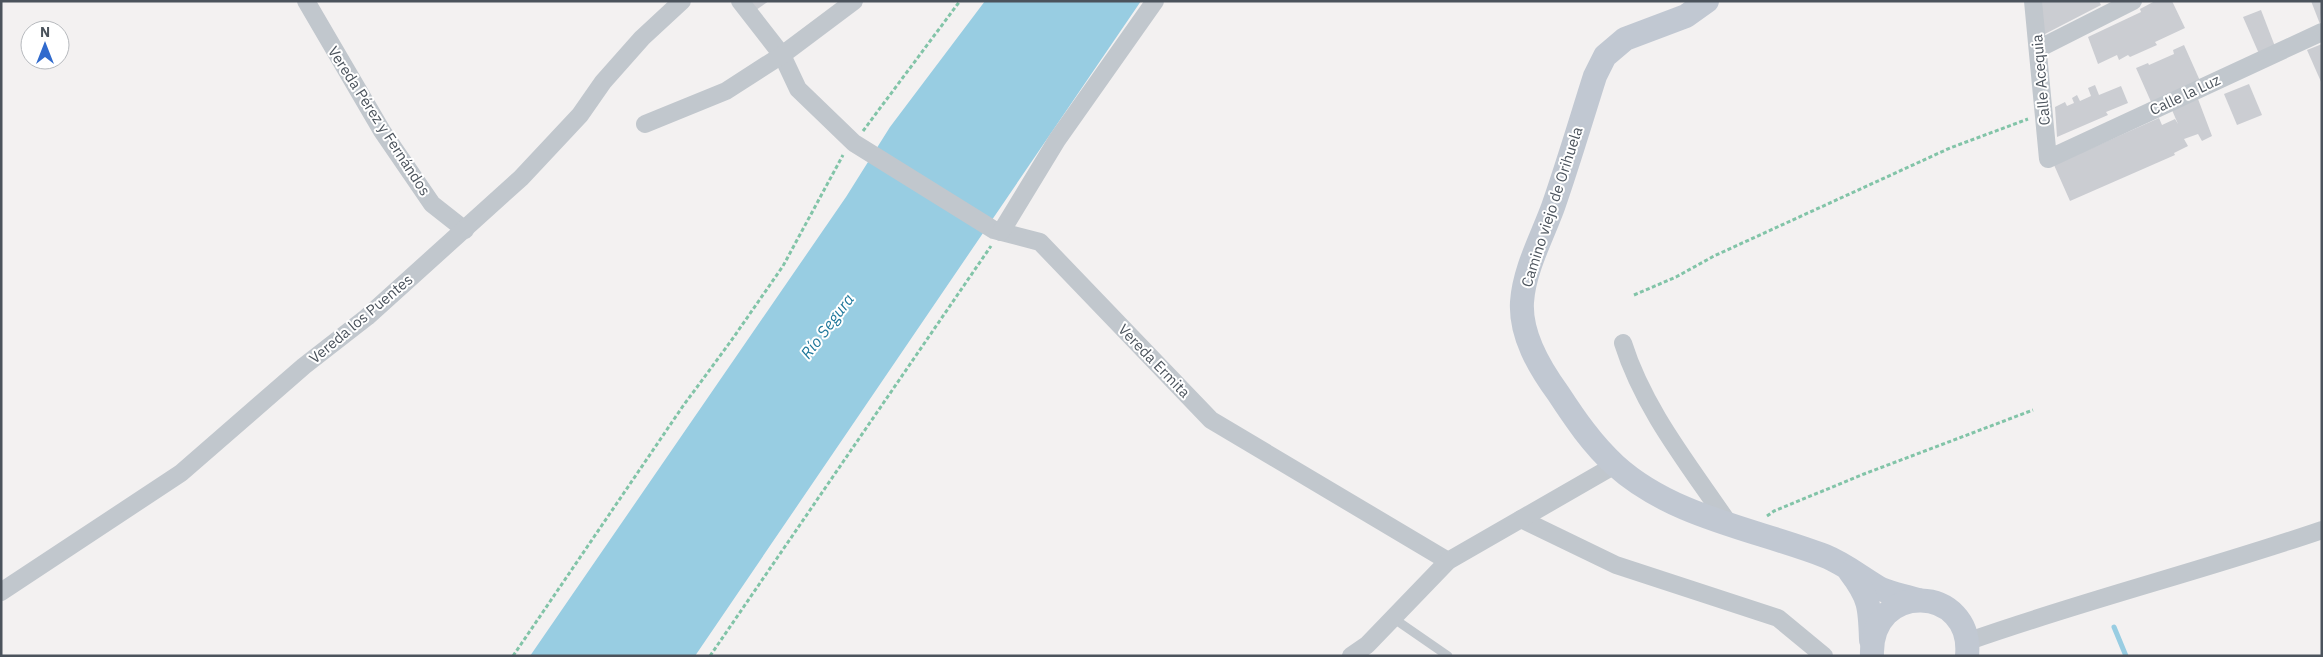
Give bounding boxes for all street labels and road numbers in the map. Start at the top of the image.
street label: Calle Acequia [2027,34,2054,126]
street label: Vereda Pérez y Fernándos [324,43,435,199]
street label: Calle la Luz [2146,70,2223,119]
street label: Camino viejo de Orihuela [1517,124,1586,289]
street label: Vereda los Puentes [305,270,416,367]
street label: Vereda Ermita [1114,320,1194,401]

